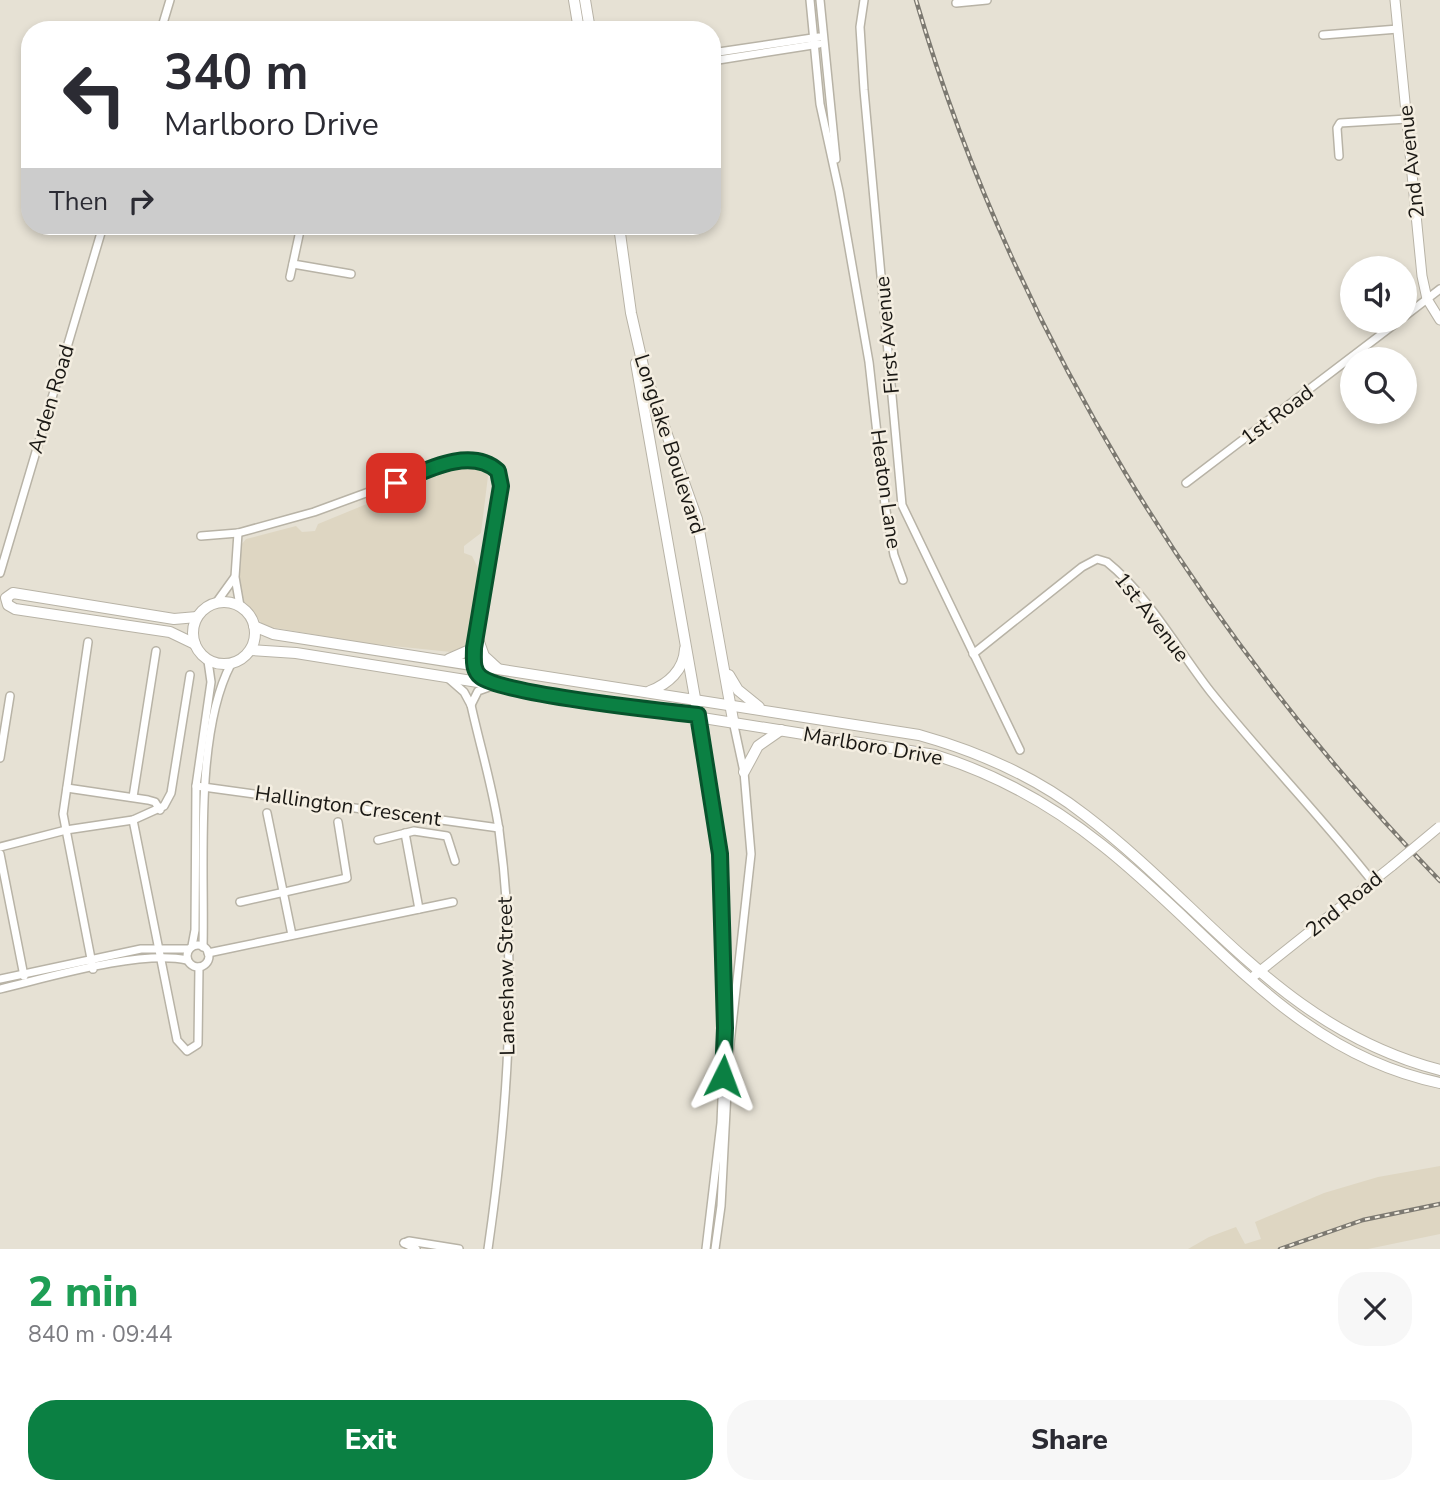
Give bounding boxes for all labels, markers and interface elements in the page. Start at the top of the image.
text: 340 m [164,39,308,106]
icon: left [49,49,140,140]
text: Marlboro Drive [164,103,379,146]
street label: 2nd Avenue [1391,104,1431,220]
icon: right [122,182,160,220]
text: Then [49,184,108,219]
map controls [1340,256,1417,424]
button: sound [1340,256,1417,333]
street label: First Avenue [868,275,906,395]
street label: Arden Road [21,341,81,457]
button: search [1340,347,1417,424]
street label: Longlake Boulevard [628,350,712,538]
street label: 1st Road [1235,378,1319,452]
street label: Heaton Lane [864,428,908,550]
pin [366,453,426,513]
icon: arrive [377,464,415,502]
street label: 1st Avenue [1108,566,1196,668]
street label: Marlboro Drive [801,720,945,772]
street label: Hallington Crescent [253,779,443,833]
street label: 2nd Road [1300,864,1388,944]
street label: Laneshaw Street [491,896,521,1056]
position arrow [686,1039,760,1113]
text: 2 min [28,1264,138,1321]
button: close [1338,1272,1412,1346]
text: 840 m · 09:44 [28,1319,173,1350]
button: Exit [28,1400,713,1480]
button: Share [727,1400,1412,1480]

